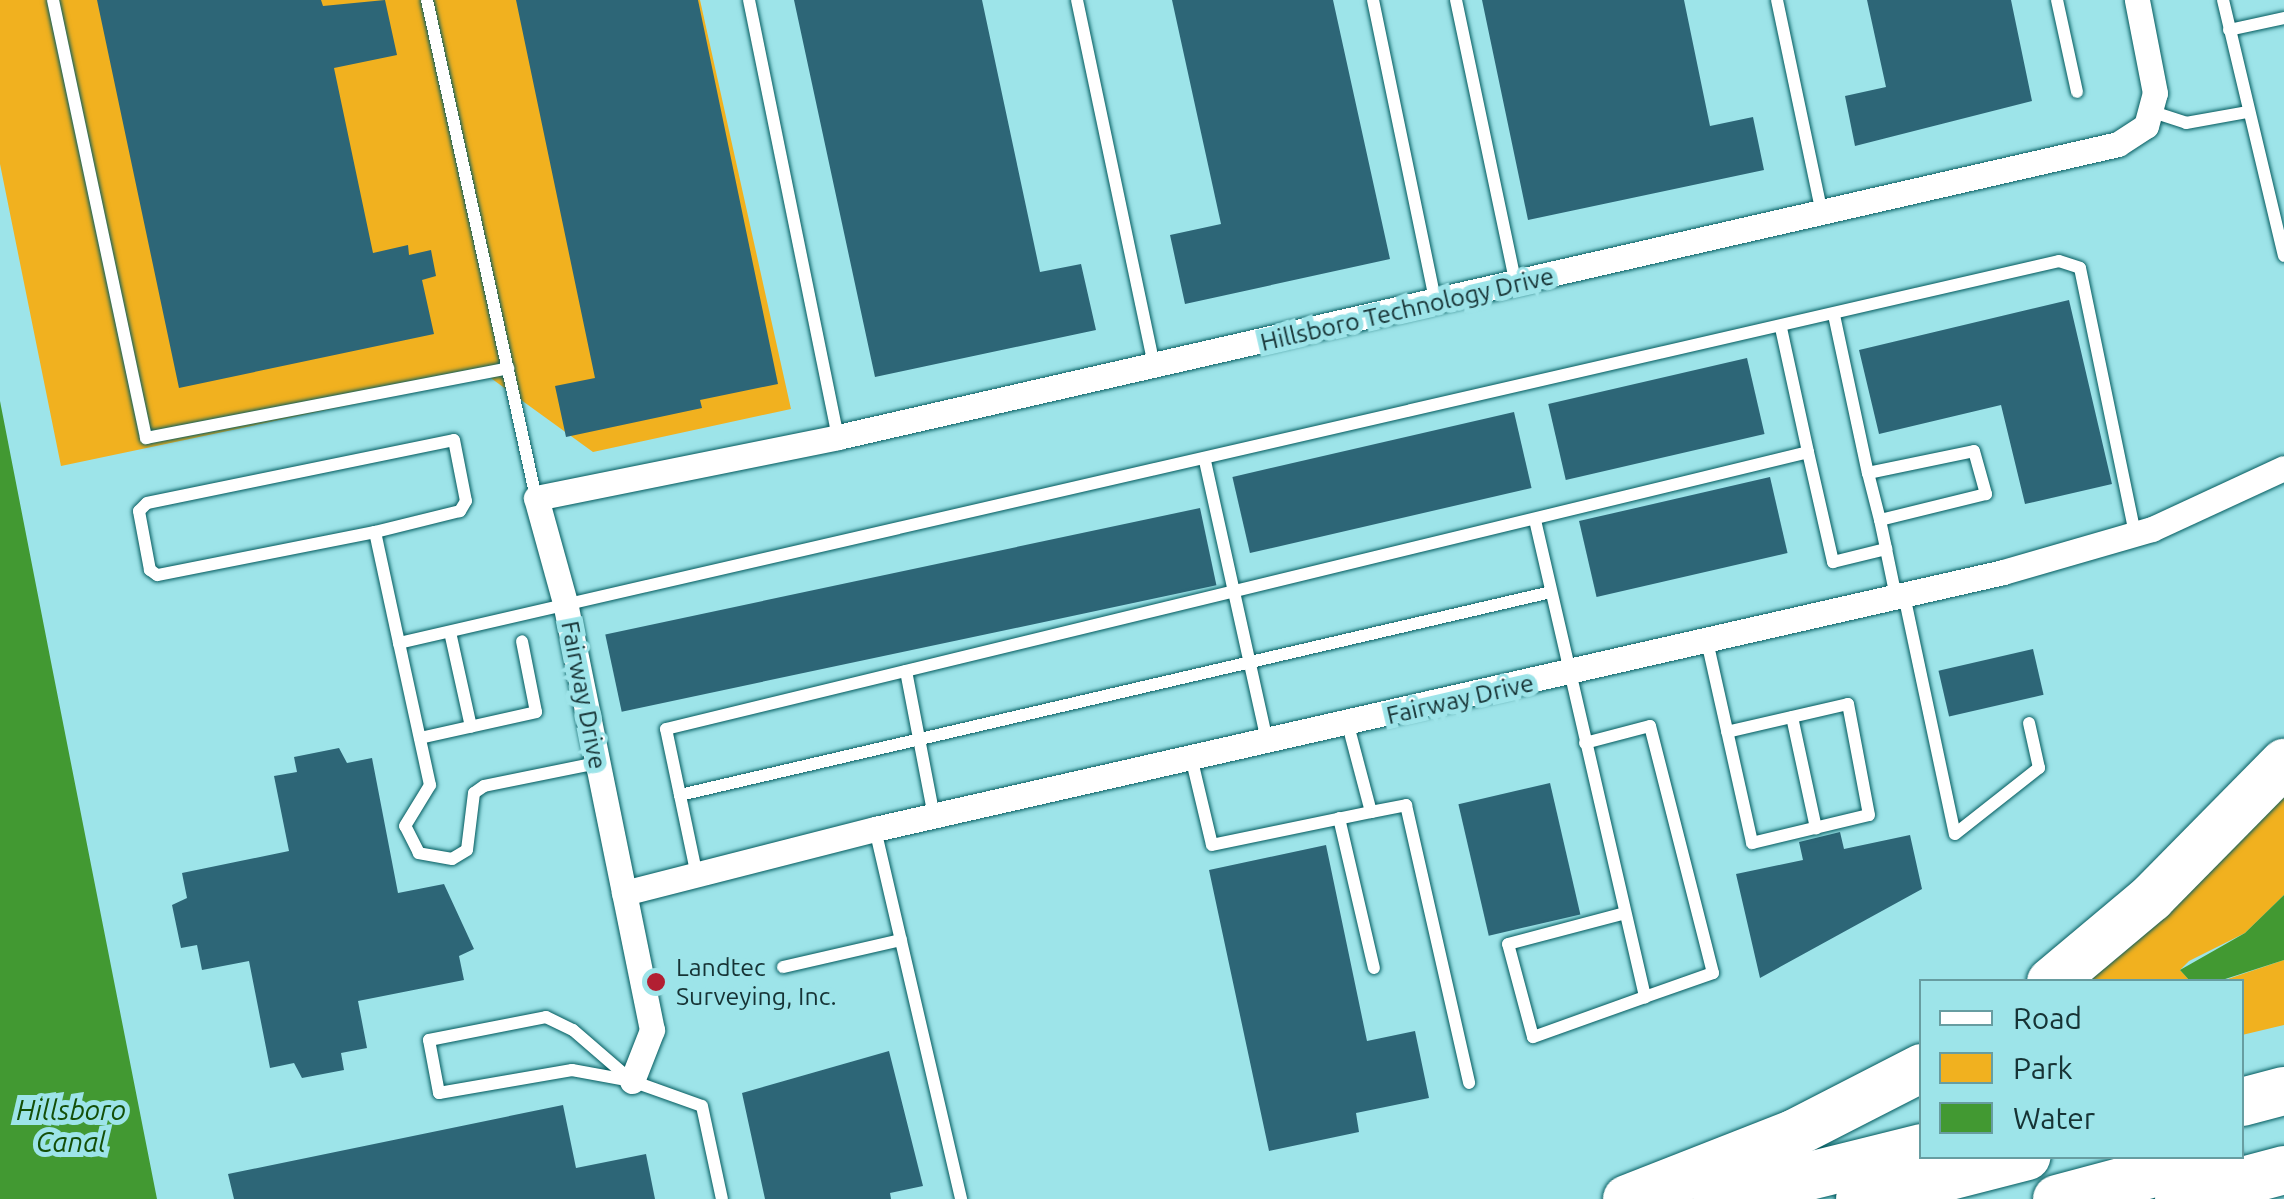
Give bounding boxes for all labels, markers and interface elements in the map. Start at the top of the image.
street label: Hillsboro Technology Drive [1257,261,1557,357]
street label: Fairway Drive [555,618,613,772]
street label: Fairway Drive [1383,667,1537,731]
place label: Landtec Surveying, Inc. [676,953,837,1012]
marker: Landtec Surveying, Inc. [645,971,667,993]
legend [1919,979,2244,1159]
text: Road [2013,1001,2082,1035]
text: Park [2013,1051,2073,1085]
water label: Hillsboro Canal [16,1093,126,1159]
text: Water [2013,1101,2095,1135]

